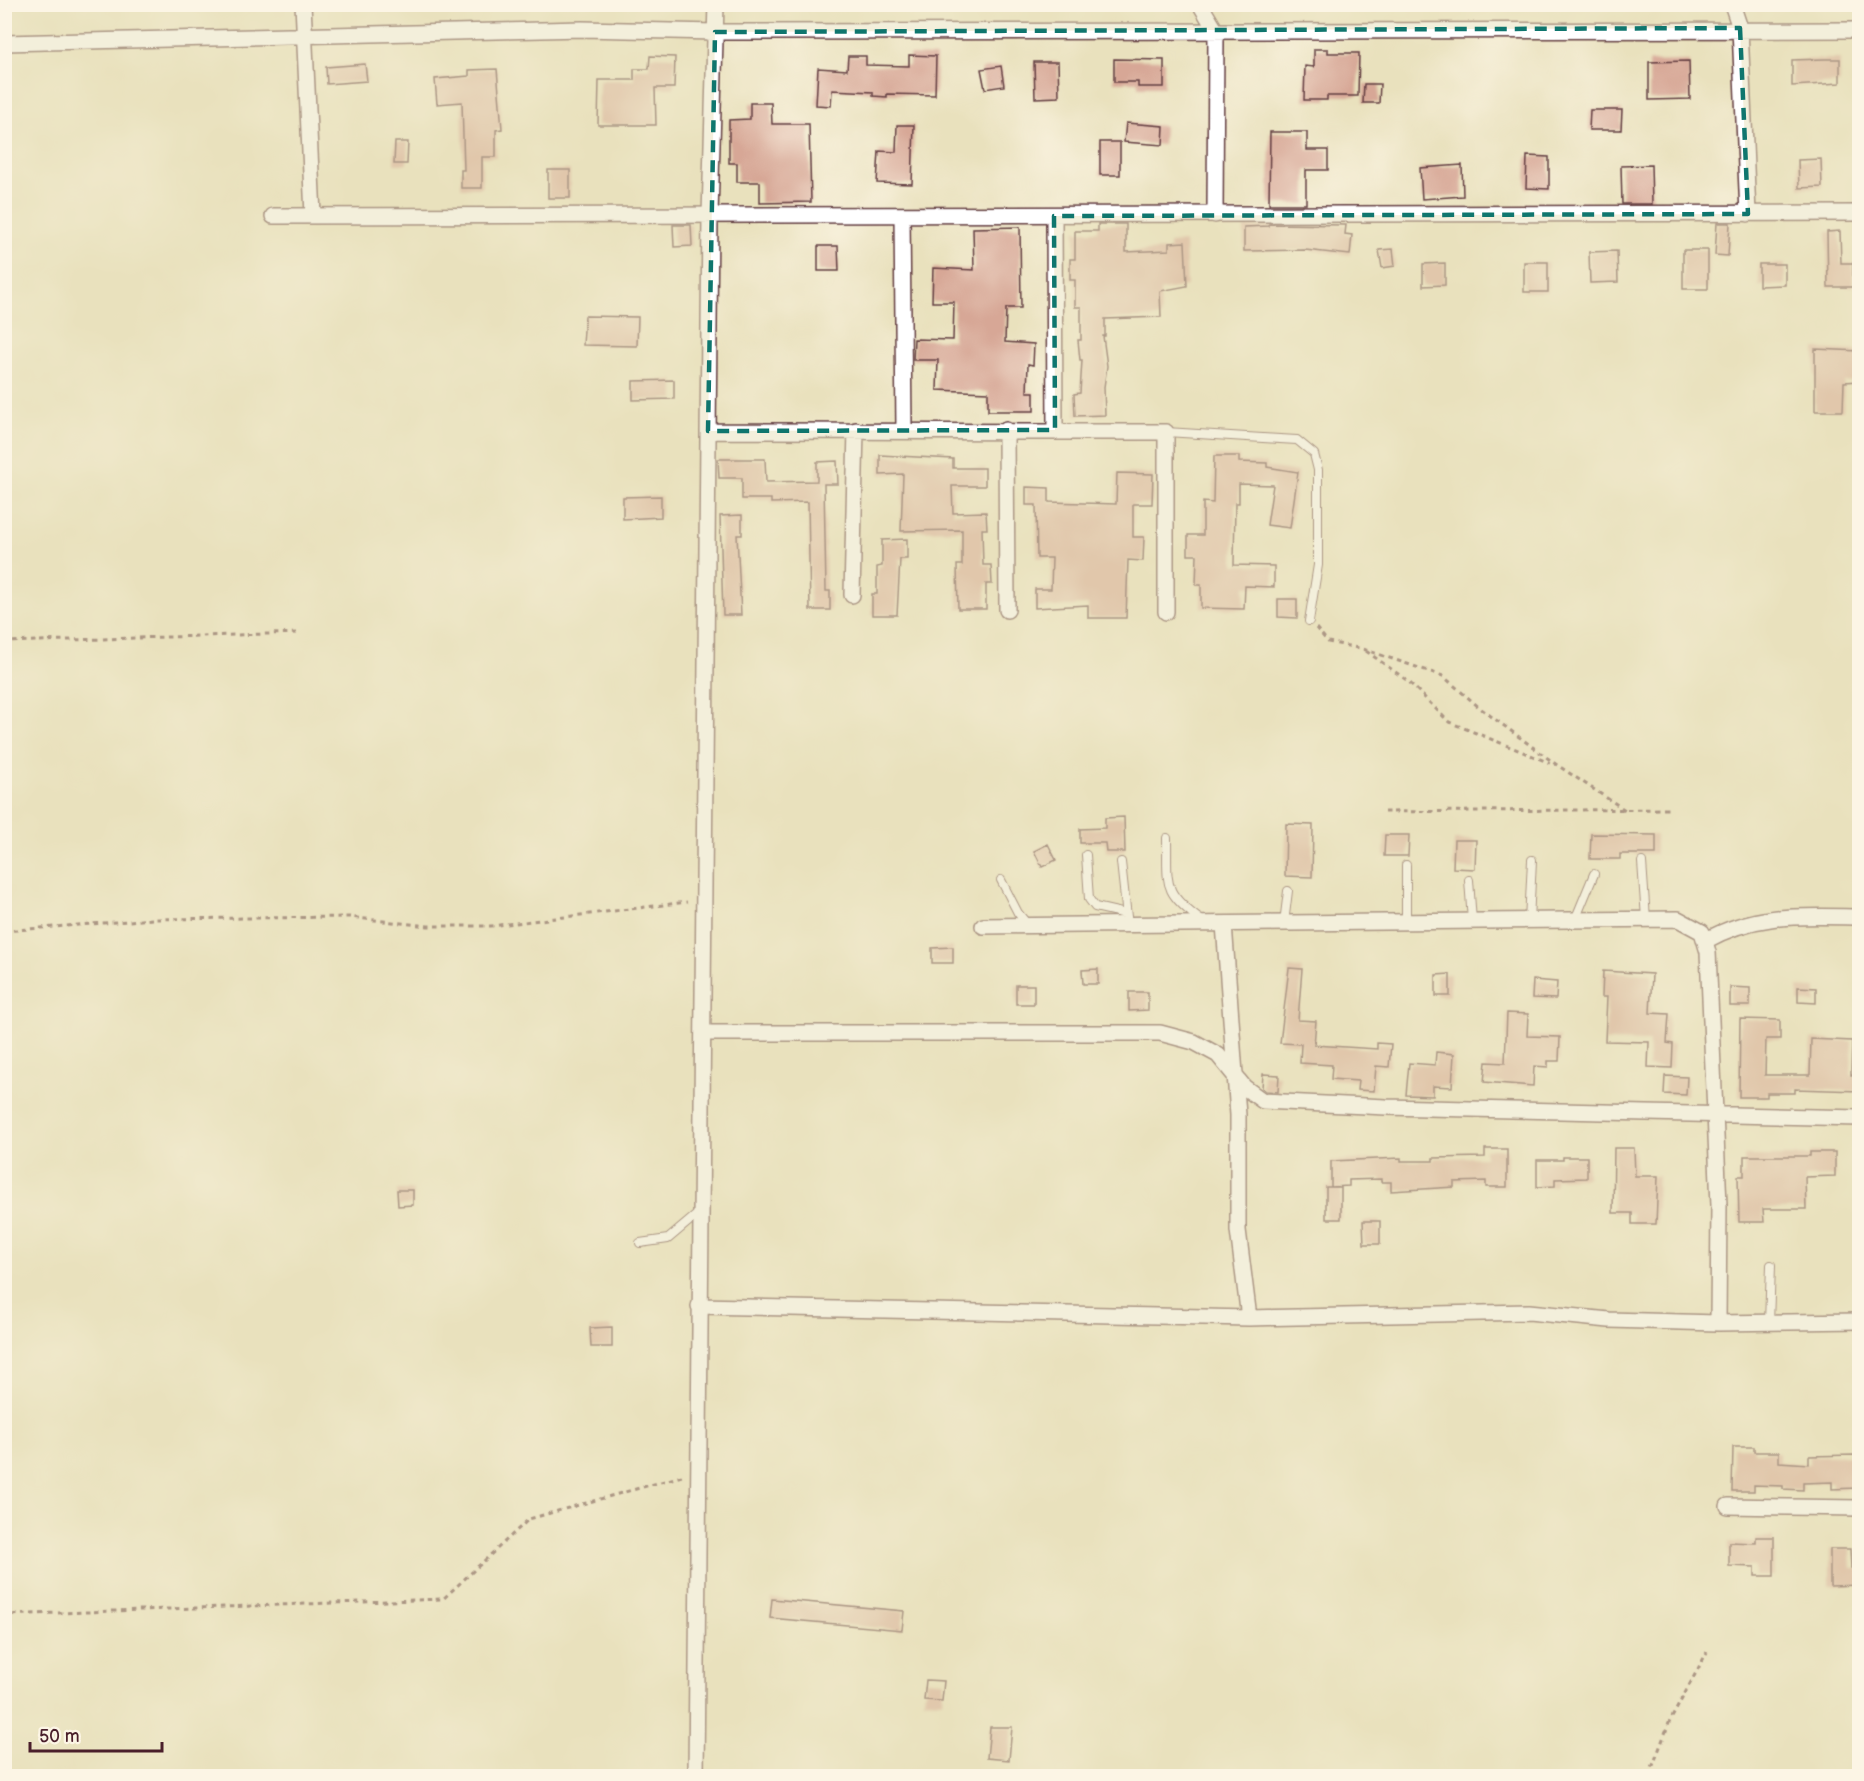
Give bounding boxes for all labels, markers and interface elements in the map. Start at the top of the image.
scale bar [30,1715,162,1753]
text: 50 m [39,1726,80,1747]

